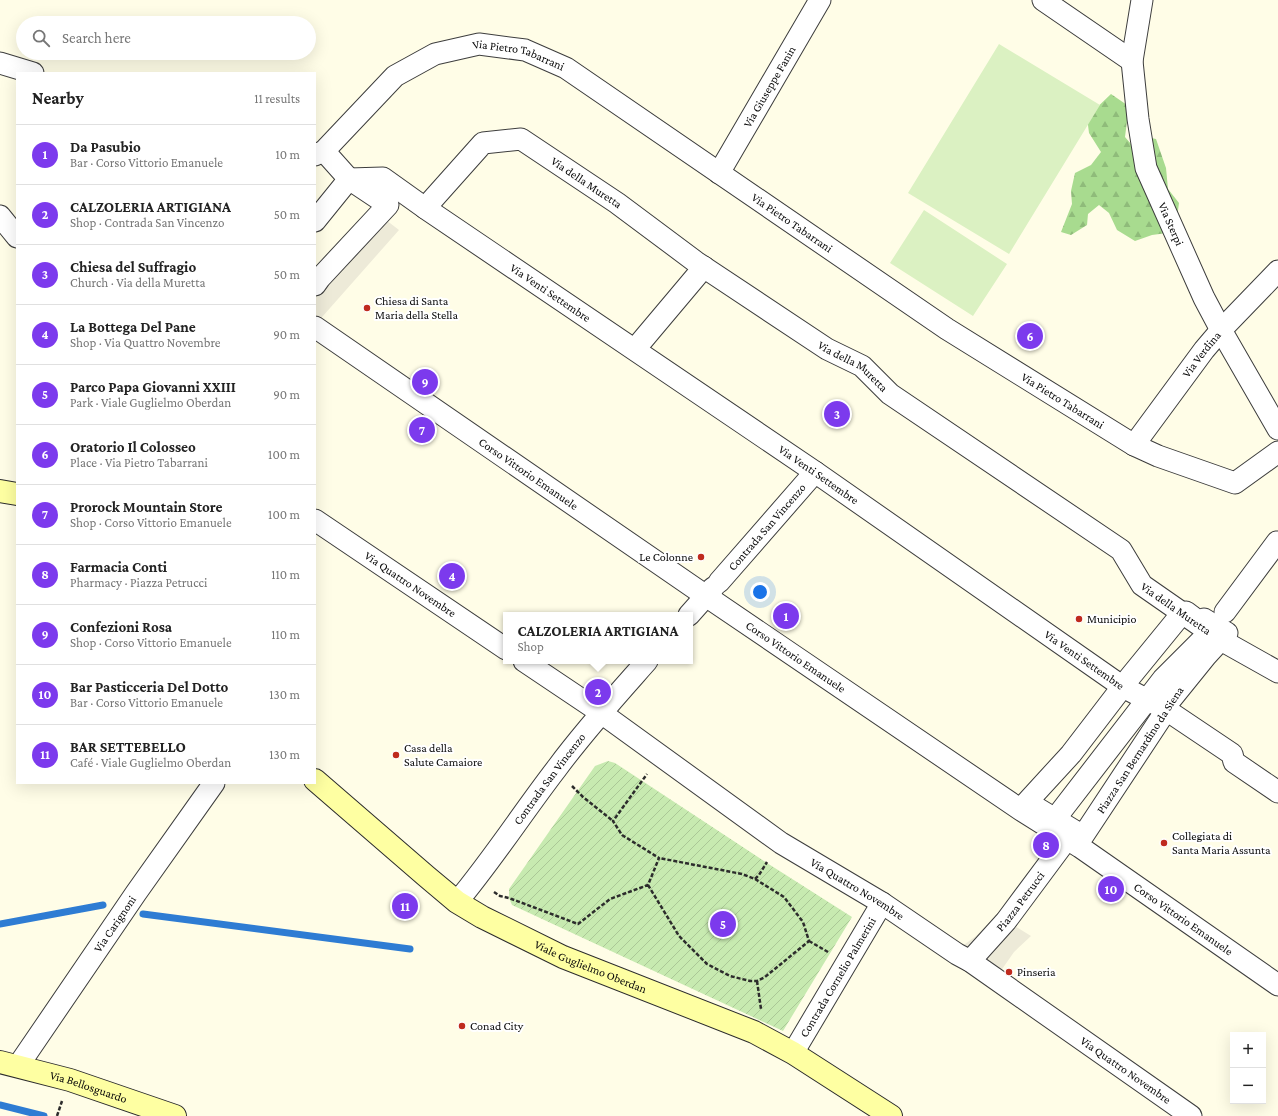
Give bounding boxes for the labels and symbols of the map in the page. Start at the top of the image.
street label: Via Pietro Tabarrani [471,37,567,73]
street label: Via Giuseppe Fanin [740,43,799,130]
street label: Via della Muretta [548,154,625,212]
street label: Via Pietro Tabarrani [749,190,835,255]
street label: Via Sterpi [1155,200,1187,248]
street label: Via Venti Settembre [507,261,593,325]
place label: Chiesa di Santa Maria della Stella [375,294,459,322]
marker: Chiesa di Santa Maria della Stella [362,303,372,313]
pin: 6 [1017,321,1043,351]
street label: Via Verdina [1179,328,1224,380]
street label: Via della Muretta [815,338,891,395]
pin: 9 [412,367,438,397]
street label: Via Pietro Tabarrani [1019,370,1107,432]
pin: 3 [824,399,850,429]
pin: 7 [409,415,435,445]
street label: Corso Vittorio Emanuele [476,435,581,513]
street label: Via Venti Settembre [776,442,861,507]
street label: Contrada San Vincenzo [725,481,809,573]
street label: Via Quattro Novembre [362,549,459,620]
place label: Le Colonne [639,550,693,564]
marker: Le Colonne [696,552,706,562]
pin: 4 [439,561,465,591]
street label: Via della Muretta [1138,579,1214,638]
your location [750,582,770,602]
pin: 1 [773,601,799,631]
place label: Municipio [1087,612,1136,626]
marker: Municipio [1074,614,1084,624]
street label: Corso Vittorio Emanuele [743,618,848,696]
street label: Via Venti Settembre [1042,627,1127,693]
pin: 2 [585,677,611,707]
street label: Piazza San Bernardino da Siena [1094,683,1187,816]
street label: Contrada San Vincenzo [511,730,588,827]
place label: Casa della Salute Camaiore [404,741,482,769]
marker: Casa della Salute Camaiore [391,750,401,760]
place label: Collegiata di Santa Maria Assunta [1172,829,1271,857]
pin: 8 [1033,830,1059,860]
marker: Collegiata di Santa Maria Assunta [1159,838,1169,848]
street label: Via Quattro Novembre [808,855,907,923]
street label: Piazza Petrucci [993,869,1047,934]
pin: 10 [1098,874,1124,904]
street label: Corso Vittorio Emanuele [1131,880,1236,958]
pin: 11 [392,891,418,921]
street label: Via Carignoni [91,893,139,955]
pin: 5 [710,909,736,939]
street label: Contrada Cornelio Palmerini [797,915,879,1040]
street label: Viale Guglielmo Oberdan [532,937,649,996]
place label: Pinseria [1017,965,1056,979]
marker: Pinseria [1004,967,1014,977]
place label: Conad City [470,1019,524,1033]
marker: Conad City [457,1021,467,1031]
street label: Via Quattro Novembre [1078,1034,1174,1107]
street label: Via Bellosguardo [48,1068,129,1106]

